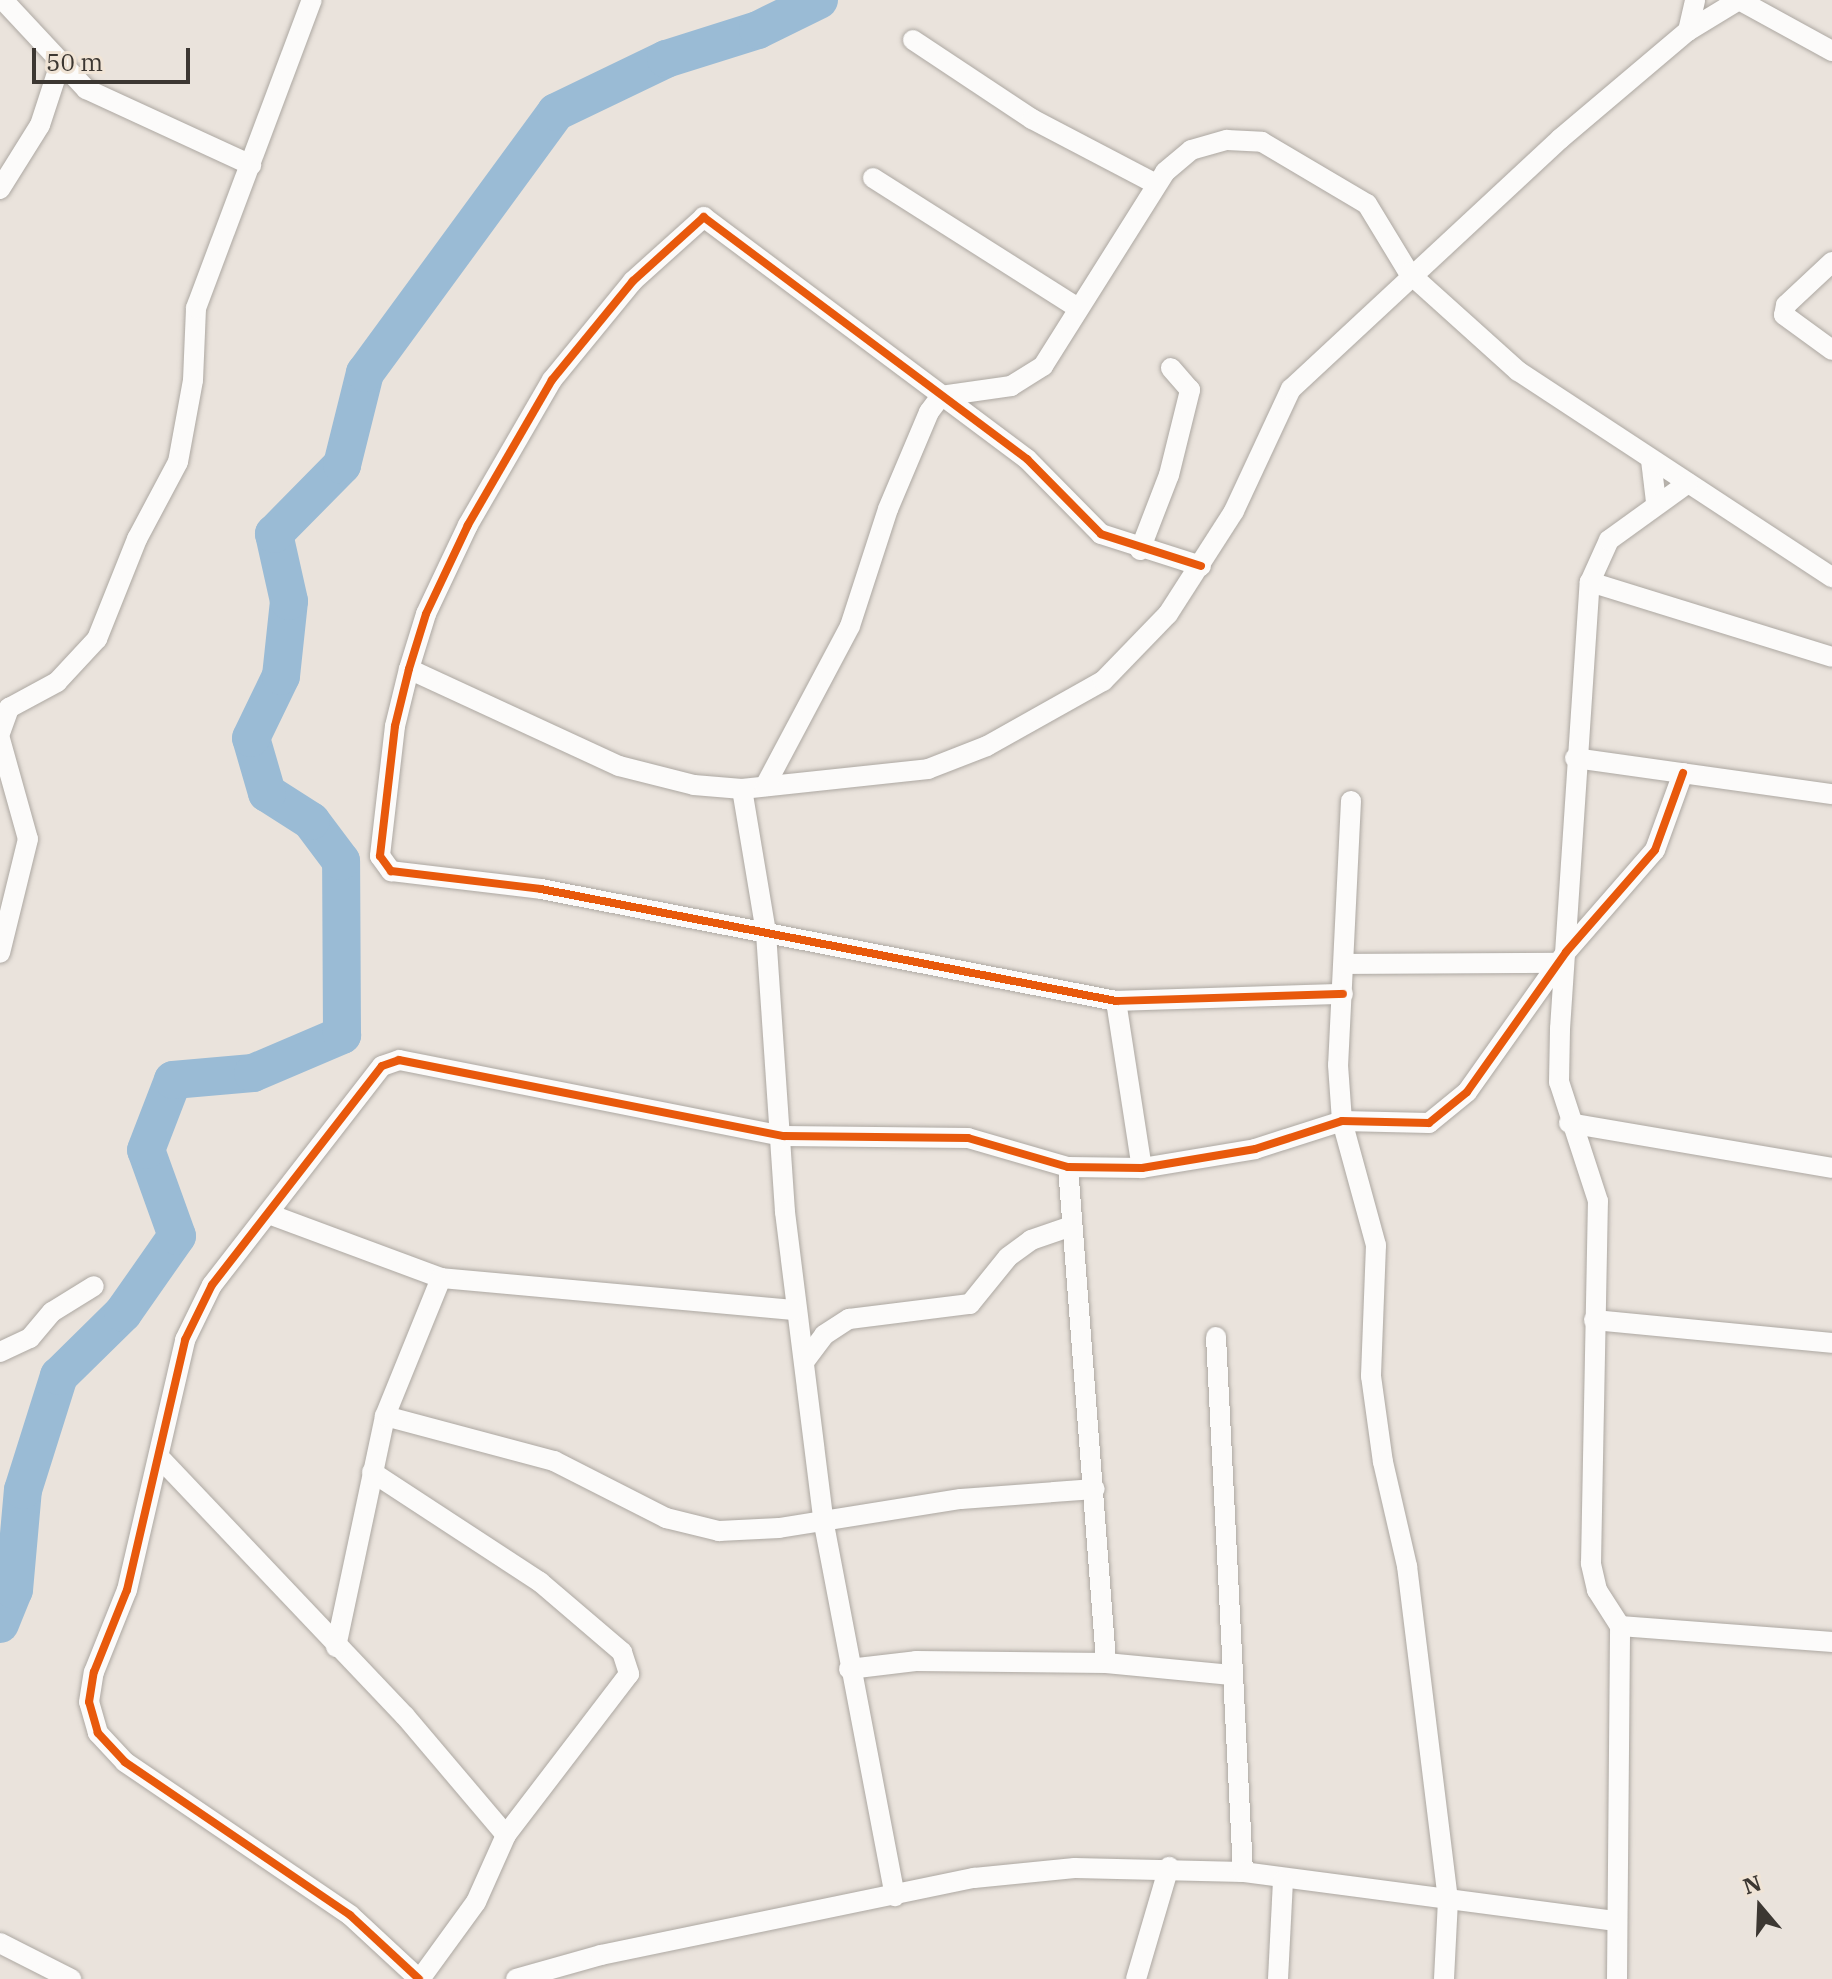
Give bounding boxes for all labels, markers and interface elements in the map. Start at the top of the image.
scale bar [36,32,194,82]
text: 50 m [46,46,103,78]
north arrow [1720,1867,1800,1947]
text: N [1739,1867,1765,1900]

